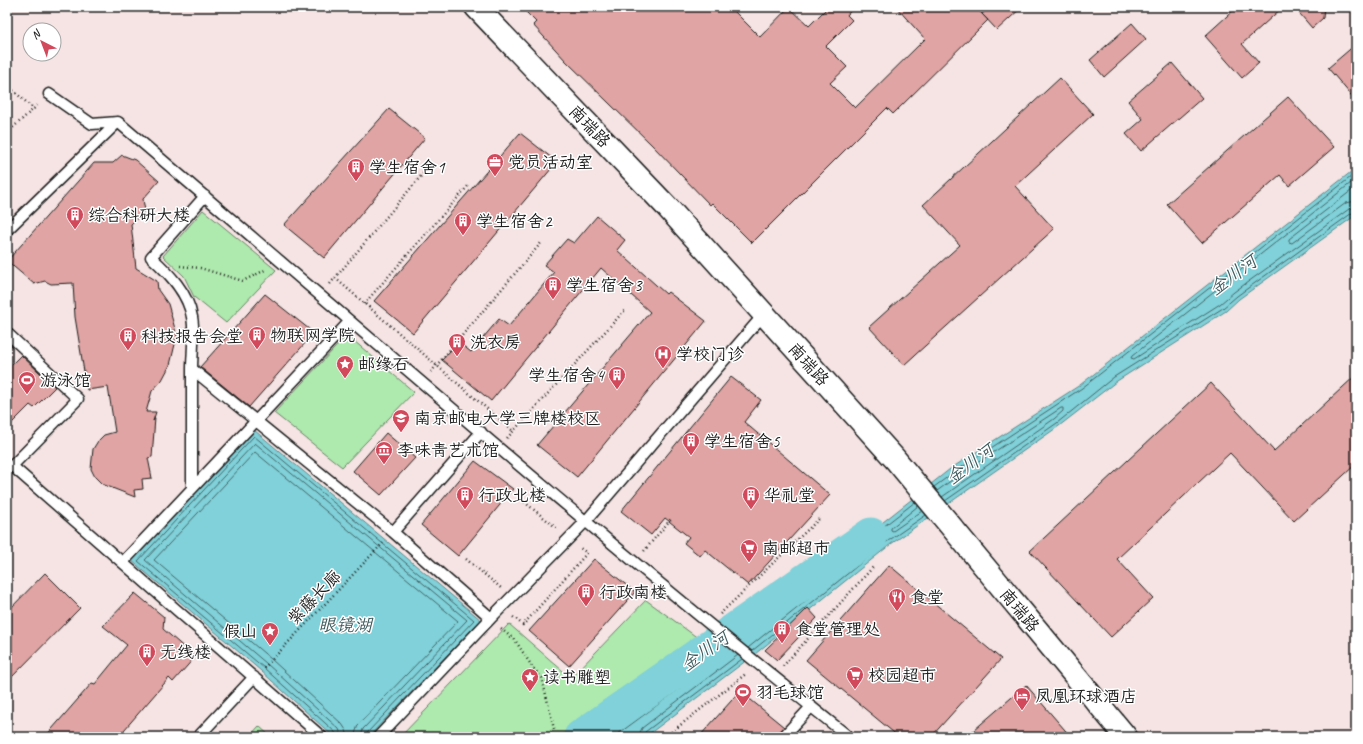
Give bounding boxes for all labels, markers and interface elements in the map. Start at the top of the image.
north arrow [22,22,62,62]
text: N [28,26,44,42]
street label: 南瑞路 [564,101,615,152]
office icon: 党员活动室 [485,152,505,177]
place label: 党员活动室 [508,152,593,173]
building icon: 学生宿舍1 [346,157,366,182]
place label: 学生宿舍1 [369,157,446,178]
building icon: 综合科研大楼 [65,205,85,230]
place label: 综合科研大楼 [88,205,190,226]
building icon: 学生宿舍2 [453,211,473,236]
place label: 学生宿舍2 [476,211,553,232]
water label: 金川河 [1205,248,1264,300]
building icon: 学生宿舍3 [543,275,563,300]
place label: 学生宿舍3 [566,275,643,296]
building icon: 物联网学院 [247,325,267,350]
place label: 物联网学院 [270,325,355,346]
building icon: 科技报告会堂 [118,326,138,351]
place label: 科技报告会堂 [141,326,243,347]
building icon: 洗衣房 [447,332,467,357]
place label: 洗衣房 [470,332,521,353]
street label: 南瑞路 [784,338,833,390]
hospital icon: 学校门诊 [653,344,673,369]
place label: 学校门诊 [676,344,744,365]
place icon: 邮缘石 [335,354,355,379]
place label: 邮缘石 [358,354,409,375]
place label: 学生宿舍4 [528,365,606,386]
building icon: 学生宿舍4 [607,365,627,390]
sports icon: 游泳馆 [17,370,37,395]
place label: 游泳馆 [40,370,91,391]
school or university icon: 南京邮电大学三牌楼校区 [391,408,411,433]
place label: 南京邮电大学三牌楼校区 [414,408,601,429]
building icon: 学生宿舍5 [681,431,701,456]
place label: 学生宿舍5 [704,431,781,452]
water label: 金川河 [942,437,1001,489]
museum icon: 李味青艺术馆 [374,440,394,465]
place label: 李味青艺术馆 [397,440,499,461]
building icon: 行政北楼 [455,485,475,510]
place label: 行政北楼 [478,485,546,506]
building icon: 华礼堂 [741,485,761,510]
place label: 华礼堂 [764,485,815,506]
supermarket icon: 南邮超市 [739,538,759,563]
place label: 南邮超市 [762,538,830,559]
street label: 紫藤长廊 [283,566,346,629]
building icon: 行政南楼 [576,582,596,607]
place label: 行政南楼 [599,582,667,603]
street label: 南瑞路 [995,584,1044,637]
restaurant icon: 食堂 [887,587,907,612]
place label: 食堂 [910,587,944,608]
water label: 眼镜湖 [318,614,374,636]
building icon: 食堂管理处 [772,619,792,644]
place label: 食堂管理处 [795,619,880,640]
place label: 假山 [223,621,257,642]
place icon: 假山 [260,621,280,646]
water label: 金川河 [677,625,736,675]
building icon: 无线楼 [137,642,157,667]
place label: 无线楼 [160,642,211,663]
supermarket icon: 校园超市 [845,665,865,690]
place label: 校园超市 [868,665,936,686]
place icon: 读书雕塑 [520,667,540,692]
place label: 读书雕塑 [543,667,611,688]
sports icon: 羽毛球馆 [733,682,753,707]
place label: 羽毛球馆 [756,682,824,703]
hotel icon: 凤凰环球酒店 [1012,686,1032,711]
place label: 凤凰环球酒店 [1035,686,1137,707]

